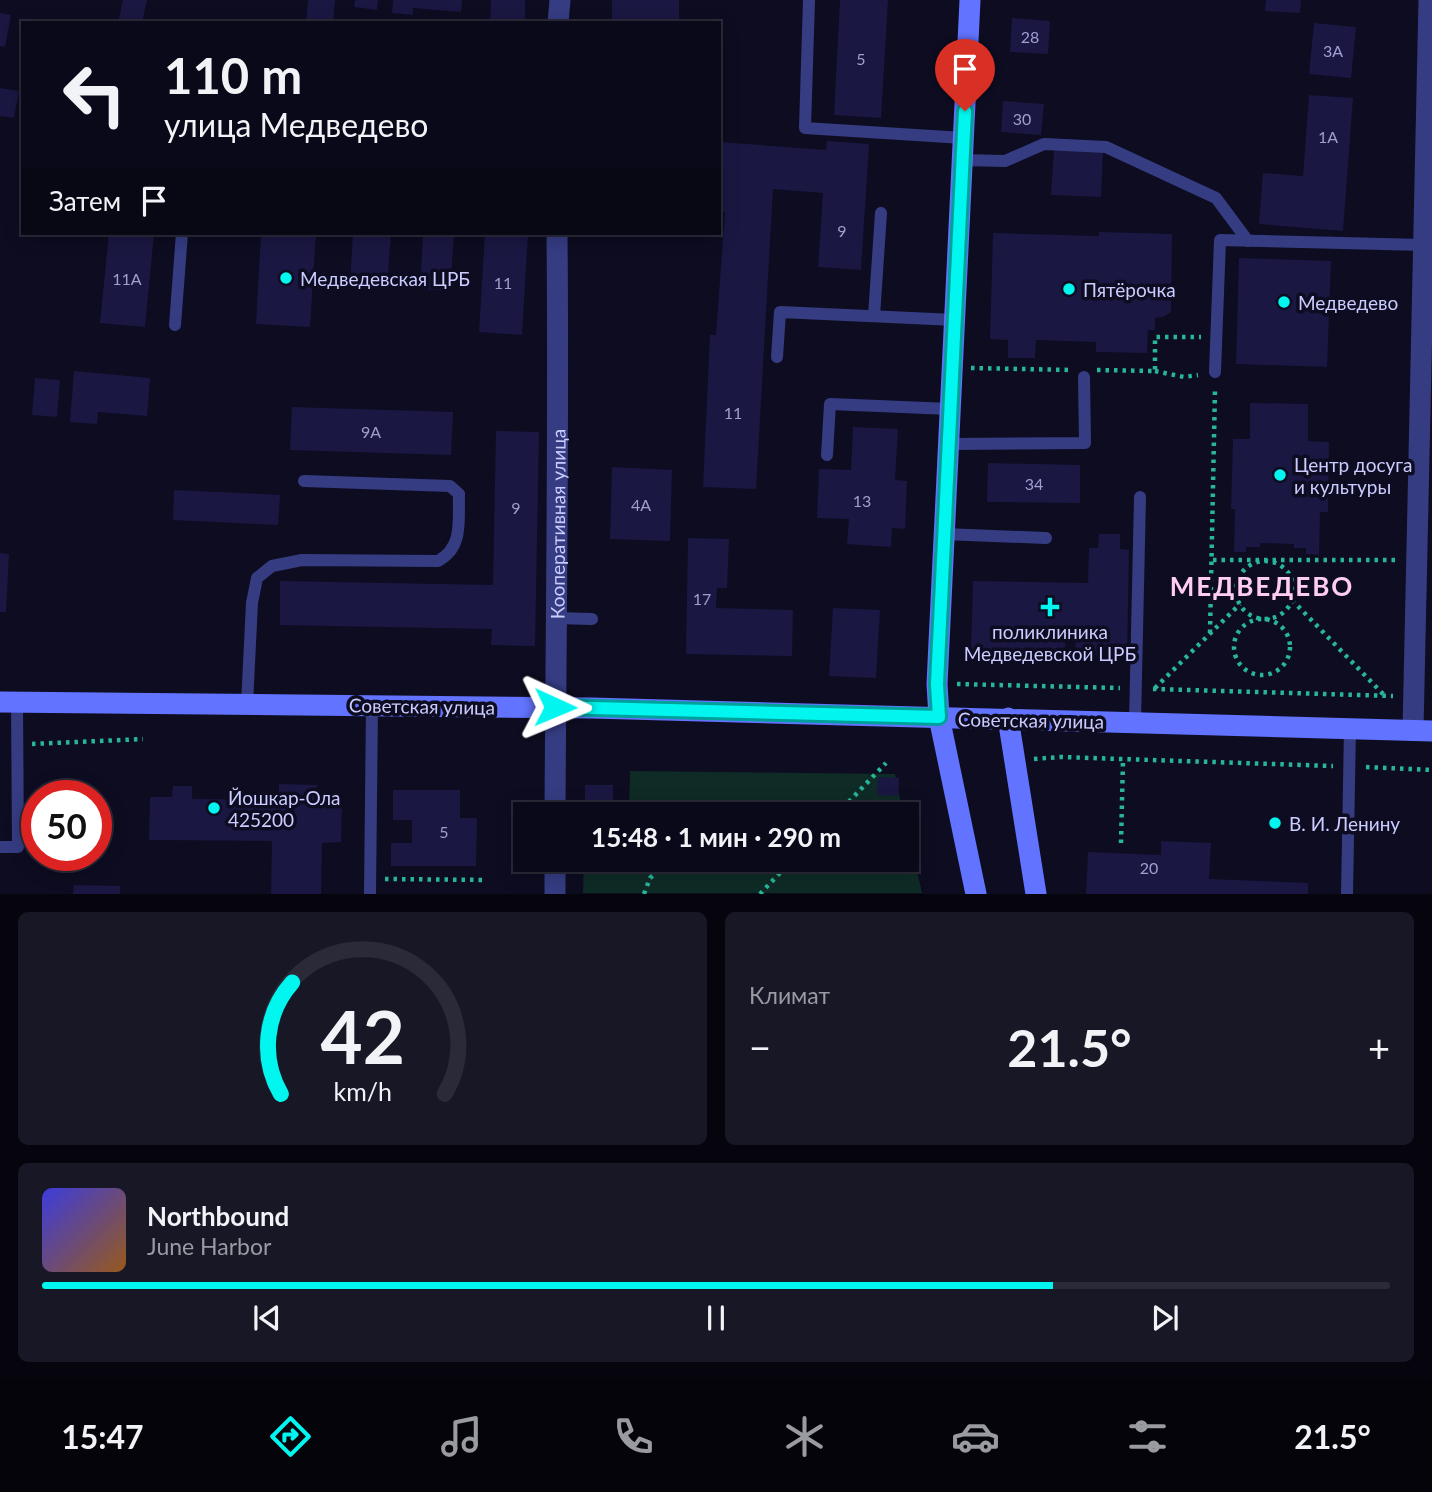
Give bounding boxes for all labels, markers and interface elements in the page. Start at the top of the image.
house number: 28 [1021,27,1039,46]
pin [935,39,995,111]
house number: 3А [1323,41,1343,60]
text: 110 m [164,46,302,104]
icon: left [49,49,140,140]
house number: 5 [856,49,866,68]
icon: arrive [946,50,984,88]
text: улица Медведево [164,105,428,144]
house number: 30 [1013,109,1031,128]
house number: 1А [1318,127,1338,146]
icon: arrive [135,182,173,220]
text: Затем [49,185,121,217]
house number: 9 [837,221,847,240]
place label: Медведевская ЦРБ [300,267,470,290]
house number: 11А [112,269,142,288]
marker: Медведевская ЦРБ [278,270,294,286]
house number: 11 [494,273,512,292]
place label: Пятёрочка [1083,278,1176,301]
marker: Пятёрочка [1061,281,1077,297]
place label: Медведево [1298,291,1398,314]
marker: Медведево [1276,294,1292,310]
house number: 11 [724,403,742,422]
house number: 9А [361,422,381,441]
street label: Кооперативная улица [545,429,569,619]
place label: Центр досуга и культуры [1294,453,1412,498]
marker: Центр досуга и культуры [1272,467,1288,483]
house number: 34 [1025,474,1043,493]
house number: 13 [853,491,871,510]
house number: 4А [631,495,651,514]
house number: 9 [511,498,521,517]
district label: МЕДВЕДЕВО [1170,570,1354,602]
house number: 17 [693,589,711,608]
marker: поликлиника Медведевской ЦРБ [1040,597,1060,617]
place label: поликлиника Медведевской ЦРБ [964,620,1136,665]
position arrow [518,670,592,744]
street label: Советская улица [349,693,495,719]
street label: Советская улица [958,707,1104,733]
speed limit sign: 50 [21,780,112,871]
place label: Йошкар-Ола 425200 [228,786,341,831]
marker: Йошкар-Ола 425200 [206,800,222,816]
place label: В. И. Ленину [1289,812,1400,835]
marker: В. И. Ленину [1267,815,1283,831]
text: 15:48 · 1 мин · 290 m [591,821,841,853]
house number: 5 [439,822,449,841]
house number: 20 [1140,858,1158,877]
text: Климат [749,981,830,1009]
text: 42 [320,993,405,1081]
text: 21.5° [1007,1016,1132,1078]
text: − [749,1024,771,1070]
text: + [1368,1024,1390,1070]
text: km/h [333,1076,392,1106]
text: Northbound [147,1200,289,1232]
text: June Harbor [147,1232,271,1260]
icon: previous [248,1299,286,1337]
icon: pause [697,1299,735,1337]
icon: next [1146,1299,1184,1337]
icon: directions [266,1412,315,1461]
icon: music [437,1412,486,1461]
icon: phone [609,1412,658,1461]
icon: climate [780,1412,829,1461]
icon: car [951,1412,1000,1461]
icon: filters [1123,1412,1172,1461]
text: 15:47 [61,1417,144,1456]
text: 21.5° [1294,1417,1371,1456]

